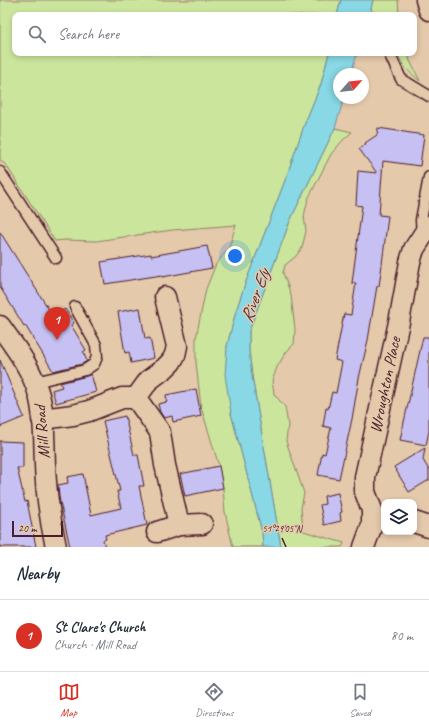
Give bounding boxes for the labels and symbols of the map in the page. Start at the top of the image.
north arrow [333,68,369,104]
your location [225,246,245,266]
water label: River Ely [235,264,276,325]
pin: 1 [44,307,70,340]
street label: Wroughton Place [365,334,406,435]
street label: Mill Road [29,402,55,460]
scale bar [12,519,63,538]
text: 51°29'05"N [262,522,304,535]

